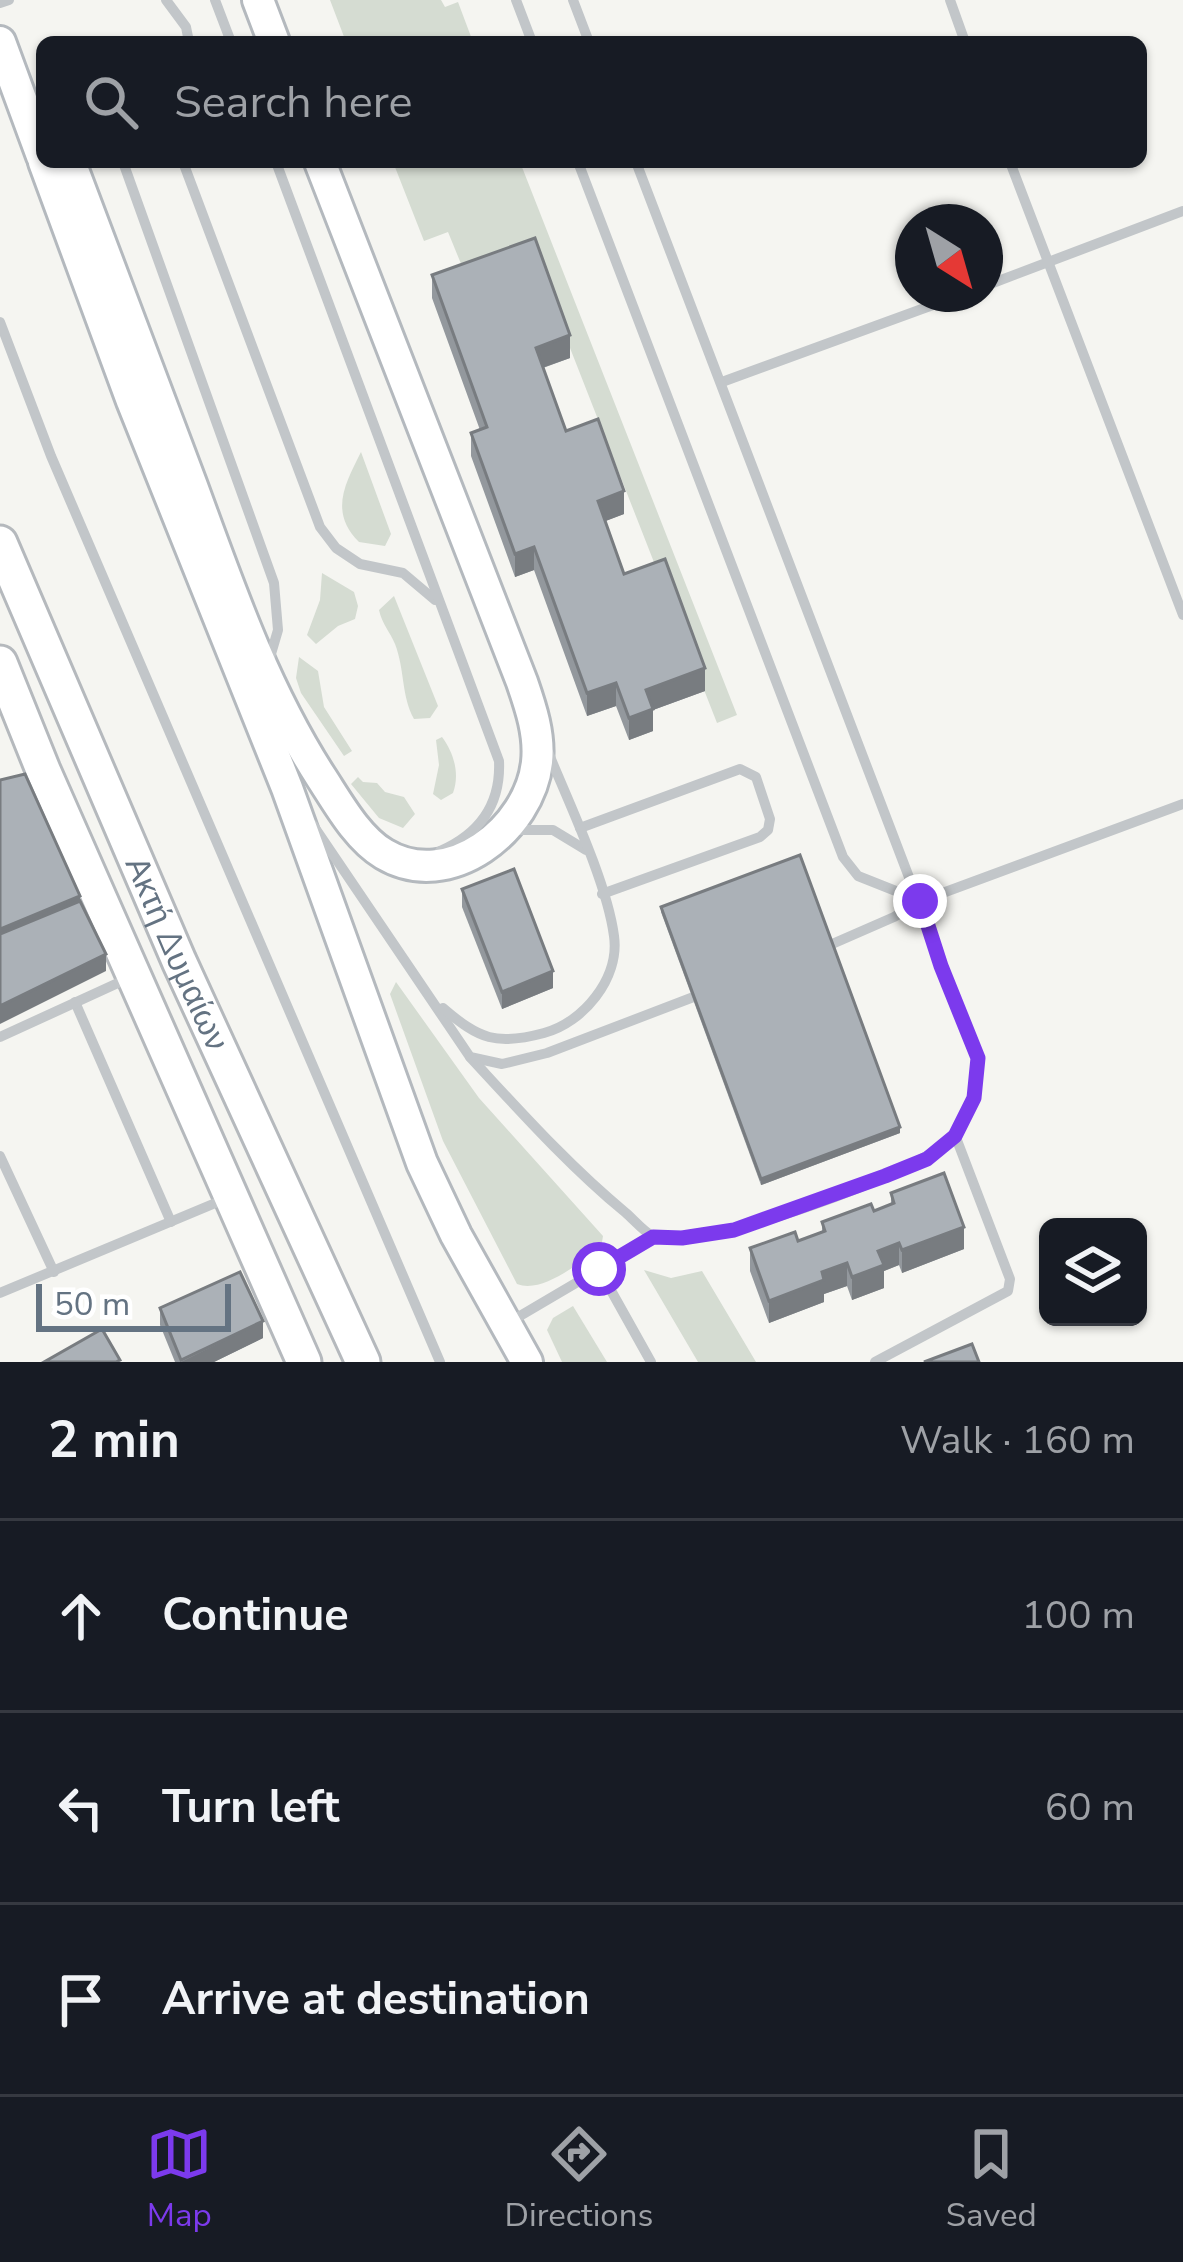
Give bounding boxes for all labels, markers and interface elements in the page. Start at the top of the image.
search box [36,36,1147,168]
icon: search [78,69,144,135]
text: Search here [174,72,413,133]
north arrow [895,204,1003,312]
street label: Ακτή Δυμαίων [114,850,240,1058]
route end [893,874,947,928]
map controls [1039,1218,1147,1326]
button: layers [1039,1218,1147,1326]
route start [572,1242,626,1296]
scale bar [36,1278,231,1331]
text: 50 m [54,1282,130,1327]
text: 2 min [48,1405,180,1475]
text: Walk · 160 m [900,1414,1135,1467]
icon: ahead [48,1583,114,1649]
text: Continue [162,1585,349,1646]
text: 100 m [1021,1589,1135,1642]
icon: left [48,1775,114,1841]
text: Turn left [162,1777,340,1838]
text: 60 m [1045,1781,1135,1834]
icon: arrive [48,1967,114,2033]
text: Arrive at destination [162,1969,590,2030]
tab: Map [146,2121,212,2238]
tab: Directions [505,2121,653,2238]
tab: Saved [946,2121,1037,2238]

